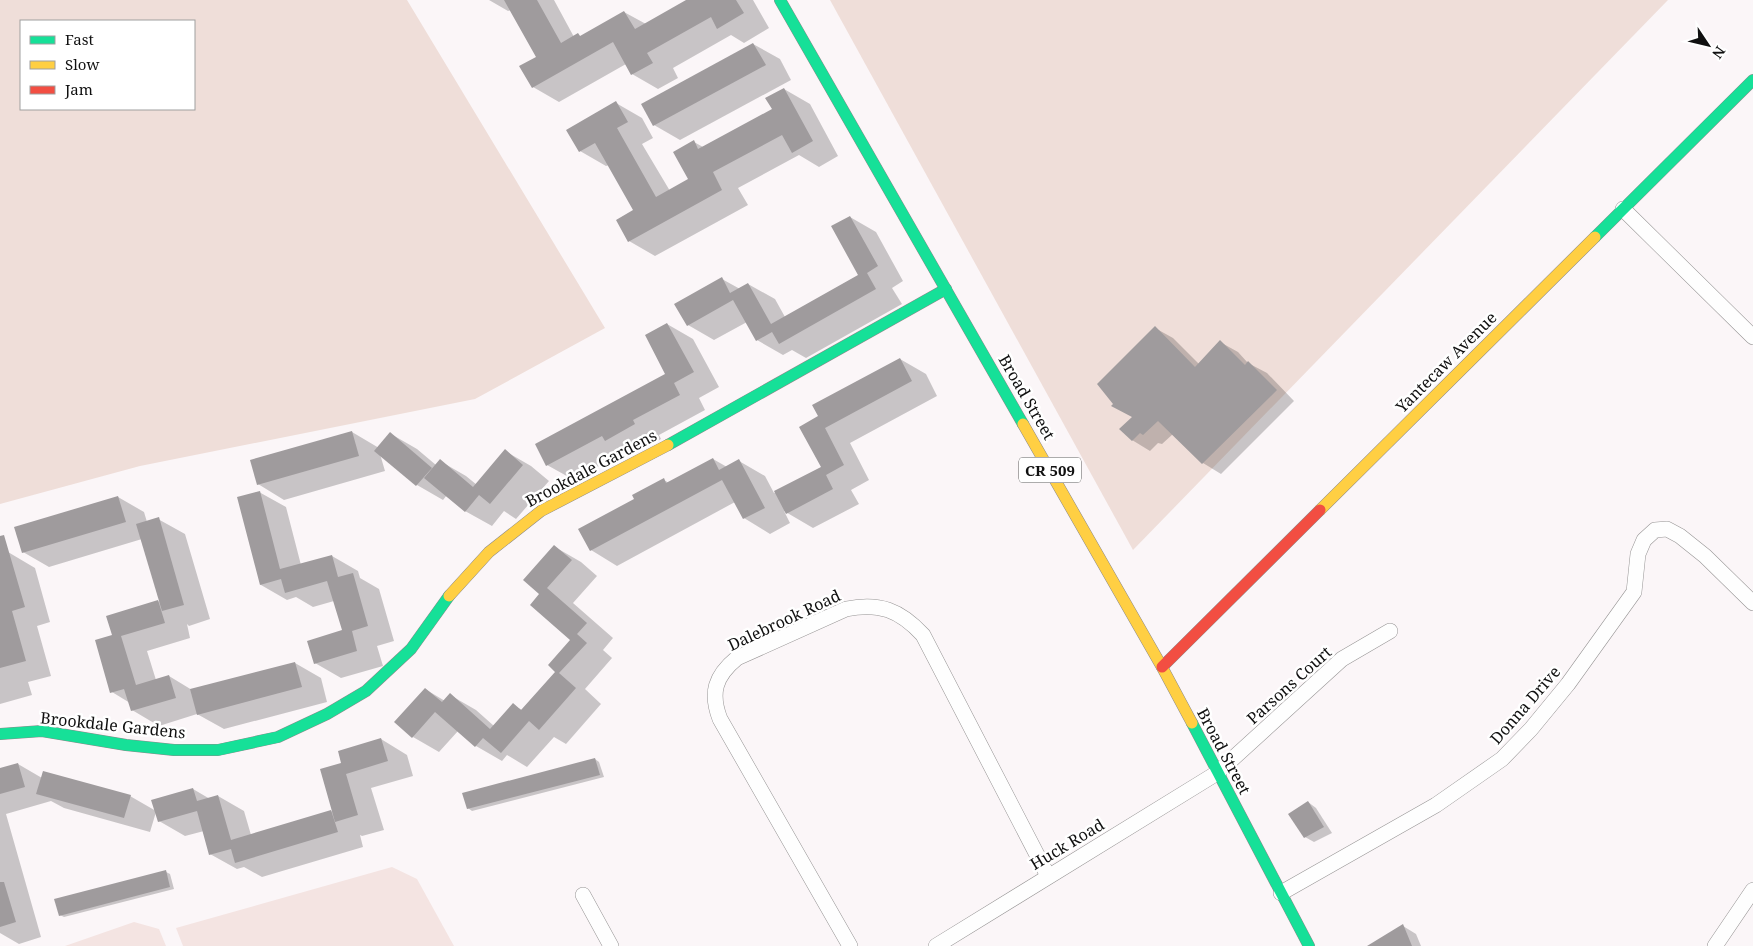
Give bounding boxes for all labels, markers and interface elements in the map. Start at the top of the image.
legend [20,20,195,110]
north arrow [1683,20,1733,70]
text: Fast [65,29,94,49]
text: N [1708,43,1730,63]
text: Slow [65,54,99,74]
text: Jam [64,79,93,99]
street label: Yantecaw Avenue [1390,307,1501,418]
street label: Broad Street [994,350,1060,444]
street label: Brookdale Gardens [521,424,661,512]
road number: CR 509 [1019,458,1081,482]
street label: Dalebrook Road [724,584,844,656]
street label: Parsons Court [1242,641,1336,729]
street label: Donna Drive [1485,661,1565,749]
street label: Broad Street [1192,704,1256,798]
street label: Brookdale Gardens [39,706,187,744]
street label: Huck Road [1026,813,1108,875]

